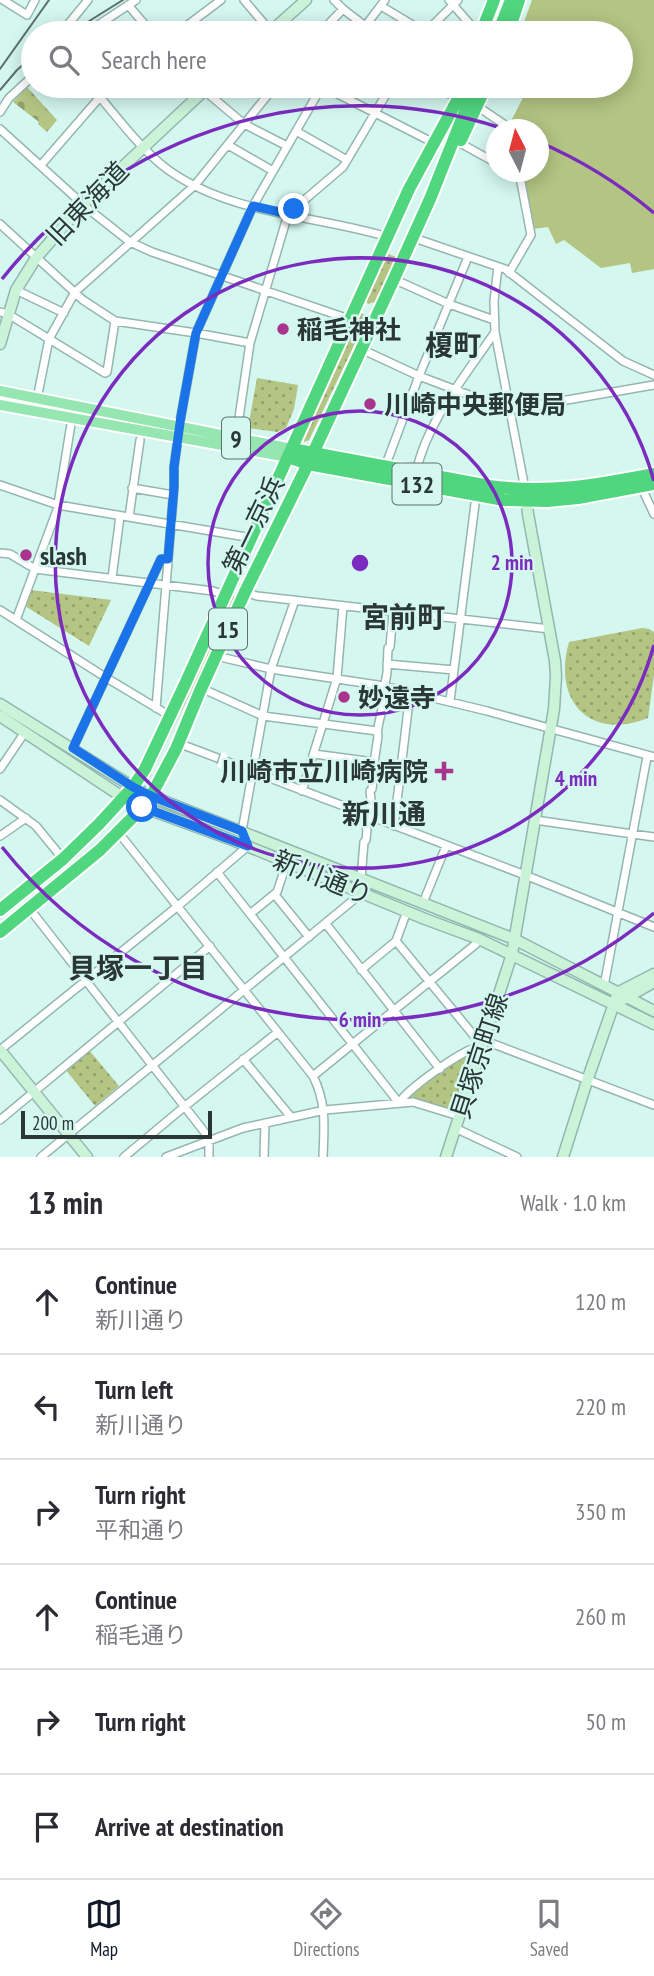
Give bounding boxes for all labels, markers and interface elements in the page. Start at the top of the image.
search box [21,21,633,98]
icon: search [45,41,83,79]
text: Search here [101,43,207,76]
north arrow [486,119,549,182]
street label: 旧東海道 [39,154,135,252]
route end [278,193,309,224]
place label: 稲毛神社 [297,313,401,346]
marker: 稲毛神社 [275,321,291,337]
district label: 榎町 [425,326,481,363]
place label: 川崎中央郵便局 [384,388,566,421]
marker: 川崎中央郵便局 [362,396,378,412]
road number: 9 [222,418,250,458]
road number: 132 [392,463,442,504]
street label: 第一京浜 [215,471,291,579]
place label: slash [40,539,87,572]
marker: slash [18,547,34,563]
text: 2 min [491,549,533,576]
centre of rings [348,551,372,575]
district label: 宮前町 [361,598,445,635]
road number: 15 [209,608,247,650]
place label: 妙遠寺 [358,681,436,714]
marker: 妙遠寺 [336,689,352,705]
place label: 川崎市立川崎病院 [220,755,428,788]
marker: 川崎市立川崎病院 [434,761,454,781]
text: 4 min [555,765,597,792]
route start [126,791,157,822]
district label: 新川通 [342,795,426,832]
street label: 新川通り [269,842,377,912]
district label: 貝塚一丁目 [68,949,208,986]
street label: 貝塚京町線 [443,989,515,1123]
text: 6 min [339,1006,381,1033]
scale bar [21,1108,212,1140]
text: 200 m [32,1111,74,1135]
text: 13 min [28,1183,103,1222]
text: Walk · 1.0 km [520,1188,626,1217]
text: Continue [95,1268,177,1301]
icon: ahead [28,1283,66,1321]
text: 120 m [575,1287,626,1316]
text: 新川通り [95,1305,187,1334]
text: Turn left [95,1373,173,1406]
icon: left [28,1388,66,1426]
text: 220 m [575,1392,626,1421]
text: 新川通り [95,1410,187,1439]
text: Turn right [95,1478,186,1511]
icon: right [28,1493,66,1531]
text: 350 m [575,1497,626,1526]
text: 平和通り [95,1515,187,1544]
text: Continue [95,1583,177,1616]
icon: ahead [28,1598,66,1636]
text: 260 m [575,1602,626,1631]
text: 稲毛通り [95,1620,187,1649]
icon: right [28,1703,66,1741]
text: Turn right [95,1705,186,1738]
text: 50 m [585,1707,626,1736]
icon: arrive [28,1808,66,1846]
text: Arrive at destination [95,1810,284,1843]
tab: Map [85,1895,123,1961]
tab: Directions [293,1895,359,1961]
tab: Saved [530,1895,569,1961]

